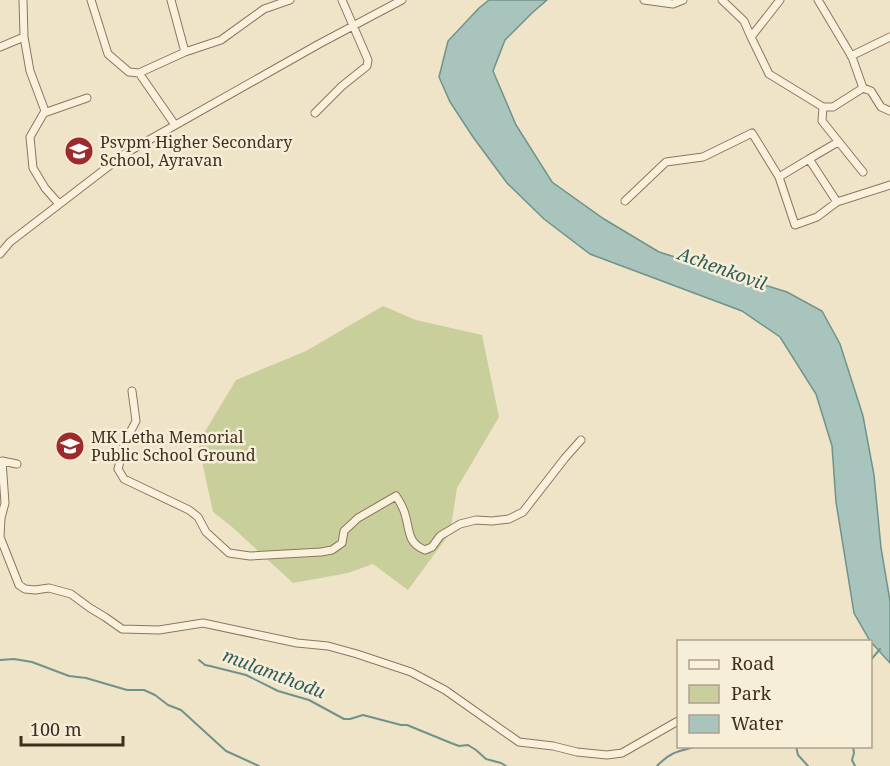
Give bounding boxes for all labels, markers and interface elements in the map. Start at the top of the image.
place label: Psvpm Higher Secondary School, Ayravan [100,131,293,171]
school or university icon: Psvpm Higher Secondary School, Ayravan [63,135,95,167]
water label: Achenkovil [673,240,770,295]
place label: MK Letha Memorial Public School Ground [91,426,256,466]
school or university icon: MK Letha Memorial Public School Ground [54,430,86,462]
legend [677,640,872,748]
water label: mulamthodu [220,643,329,704]
text: Road [731,651,774,675]
text: Park [731,681,771,705]
scale bar [21,709,123,747]
text: Water [731,711,784,735]
text: 100 m [30,717,82,741]

